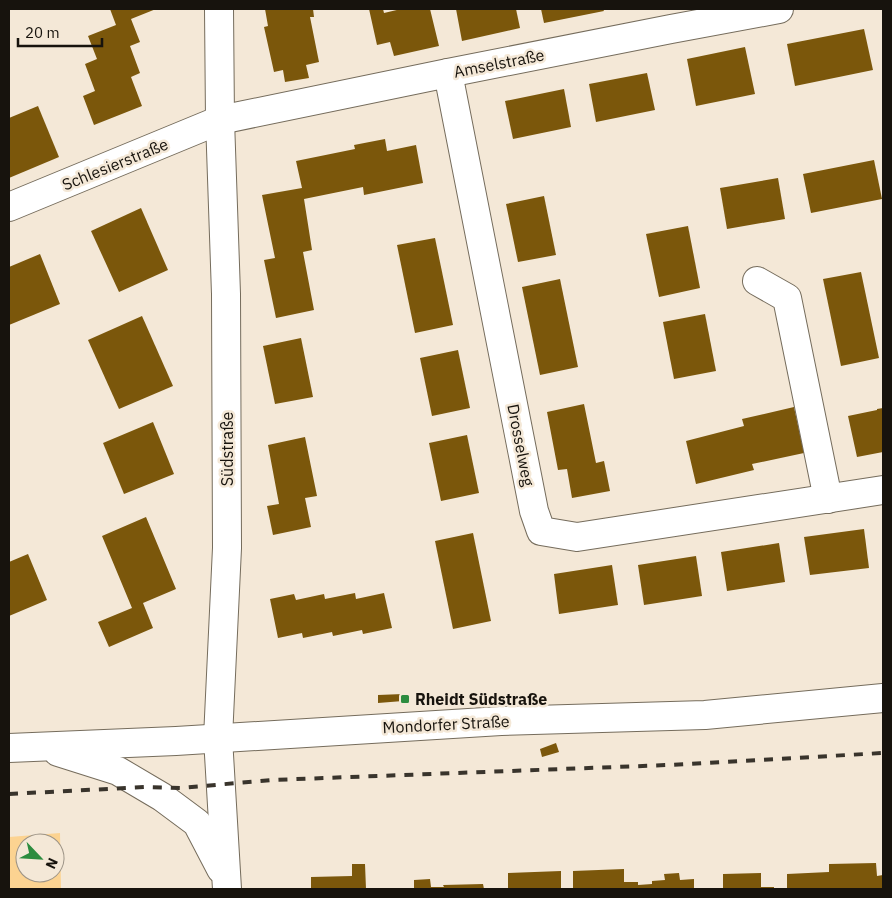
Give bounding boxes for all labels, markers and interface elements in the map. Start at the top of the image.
scale bar [18,15,101,47]
text: 20 m [25,23,60,42]
street label: Amselstraße [452,44,546,82]
street label: Schlesierstraße [59,134,171,194]
street label: Drosselweg [503,402,539,488]
street label: Südstraße [217,412,237,486]
place label: Rheidt Südstraße [415,689,547,709]
marker: Rheidt Südstraße [399,693,411,705]
street label: Mondorfer Straße [382,711,510,737]
north arrow [15,833,65,883]
text: N [41,855,62,872]

